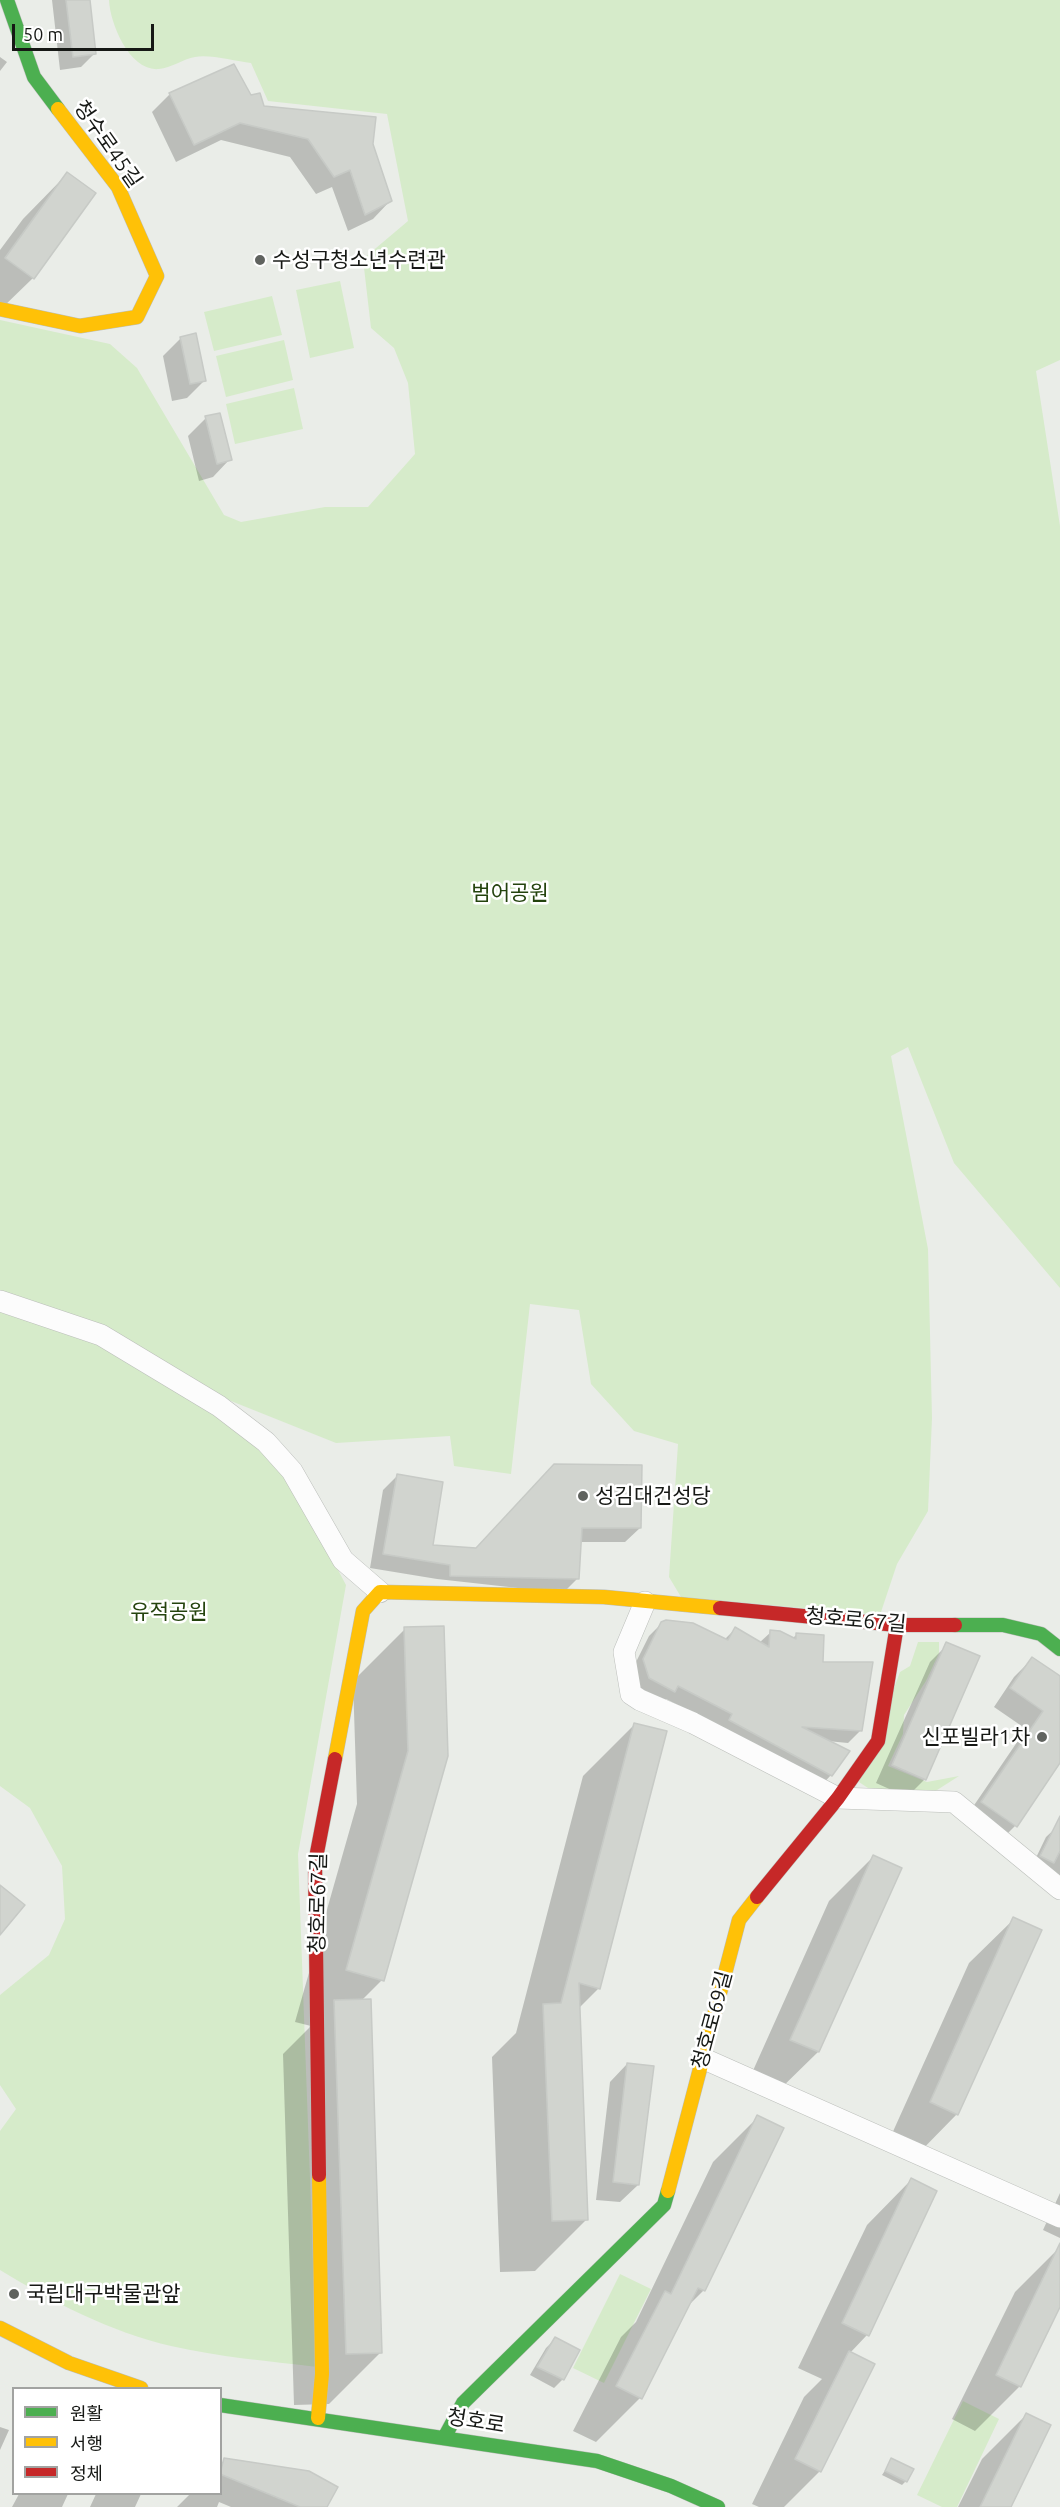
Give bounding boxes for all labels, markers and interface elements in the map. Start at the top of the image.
scale bar [15,12,158,50]
text: 50 m [23,24,63,44]
street label: 청수로45길 [69,95,147,193]
place label: 수성구청소년수련관 [272,247,446,273]
marker: 수성구청소년수련관 [253,253,267,267]
park label: 범어공원 [471,880,549,906]
place label: 성김대건성당 [595,1483,711,1509]
marker: 성김대건성당 [576,1489,590,1503]
park label: 유적공원 [130,1599,208,1625]
street label: 청호로67길 [805,1603,907,1637]
place label: 신포빌라1차 [922,1724,1030,1750]
marker: 신포빌라1차 [1035,1730,1049,1744]
street label: 청호로67길 [305,1852,331,1954]
street label: 청호로69길 [687,1968,737,2072]
place label: 국립대구박물관앞 [26,2281,181,2307]
marker: 국립대구박물관앞 [7,2287,21,2301]
legend [12,2387,222,2495]
text: 원활 [70,2403,103,2423]
street label: 청호로 [445,2404,507,2438]
text: 서행 [70,2433,103,2453]
text: 정체 [70,2463,103,2483]

